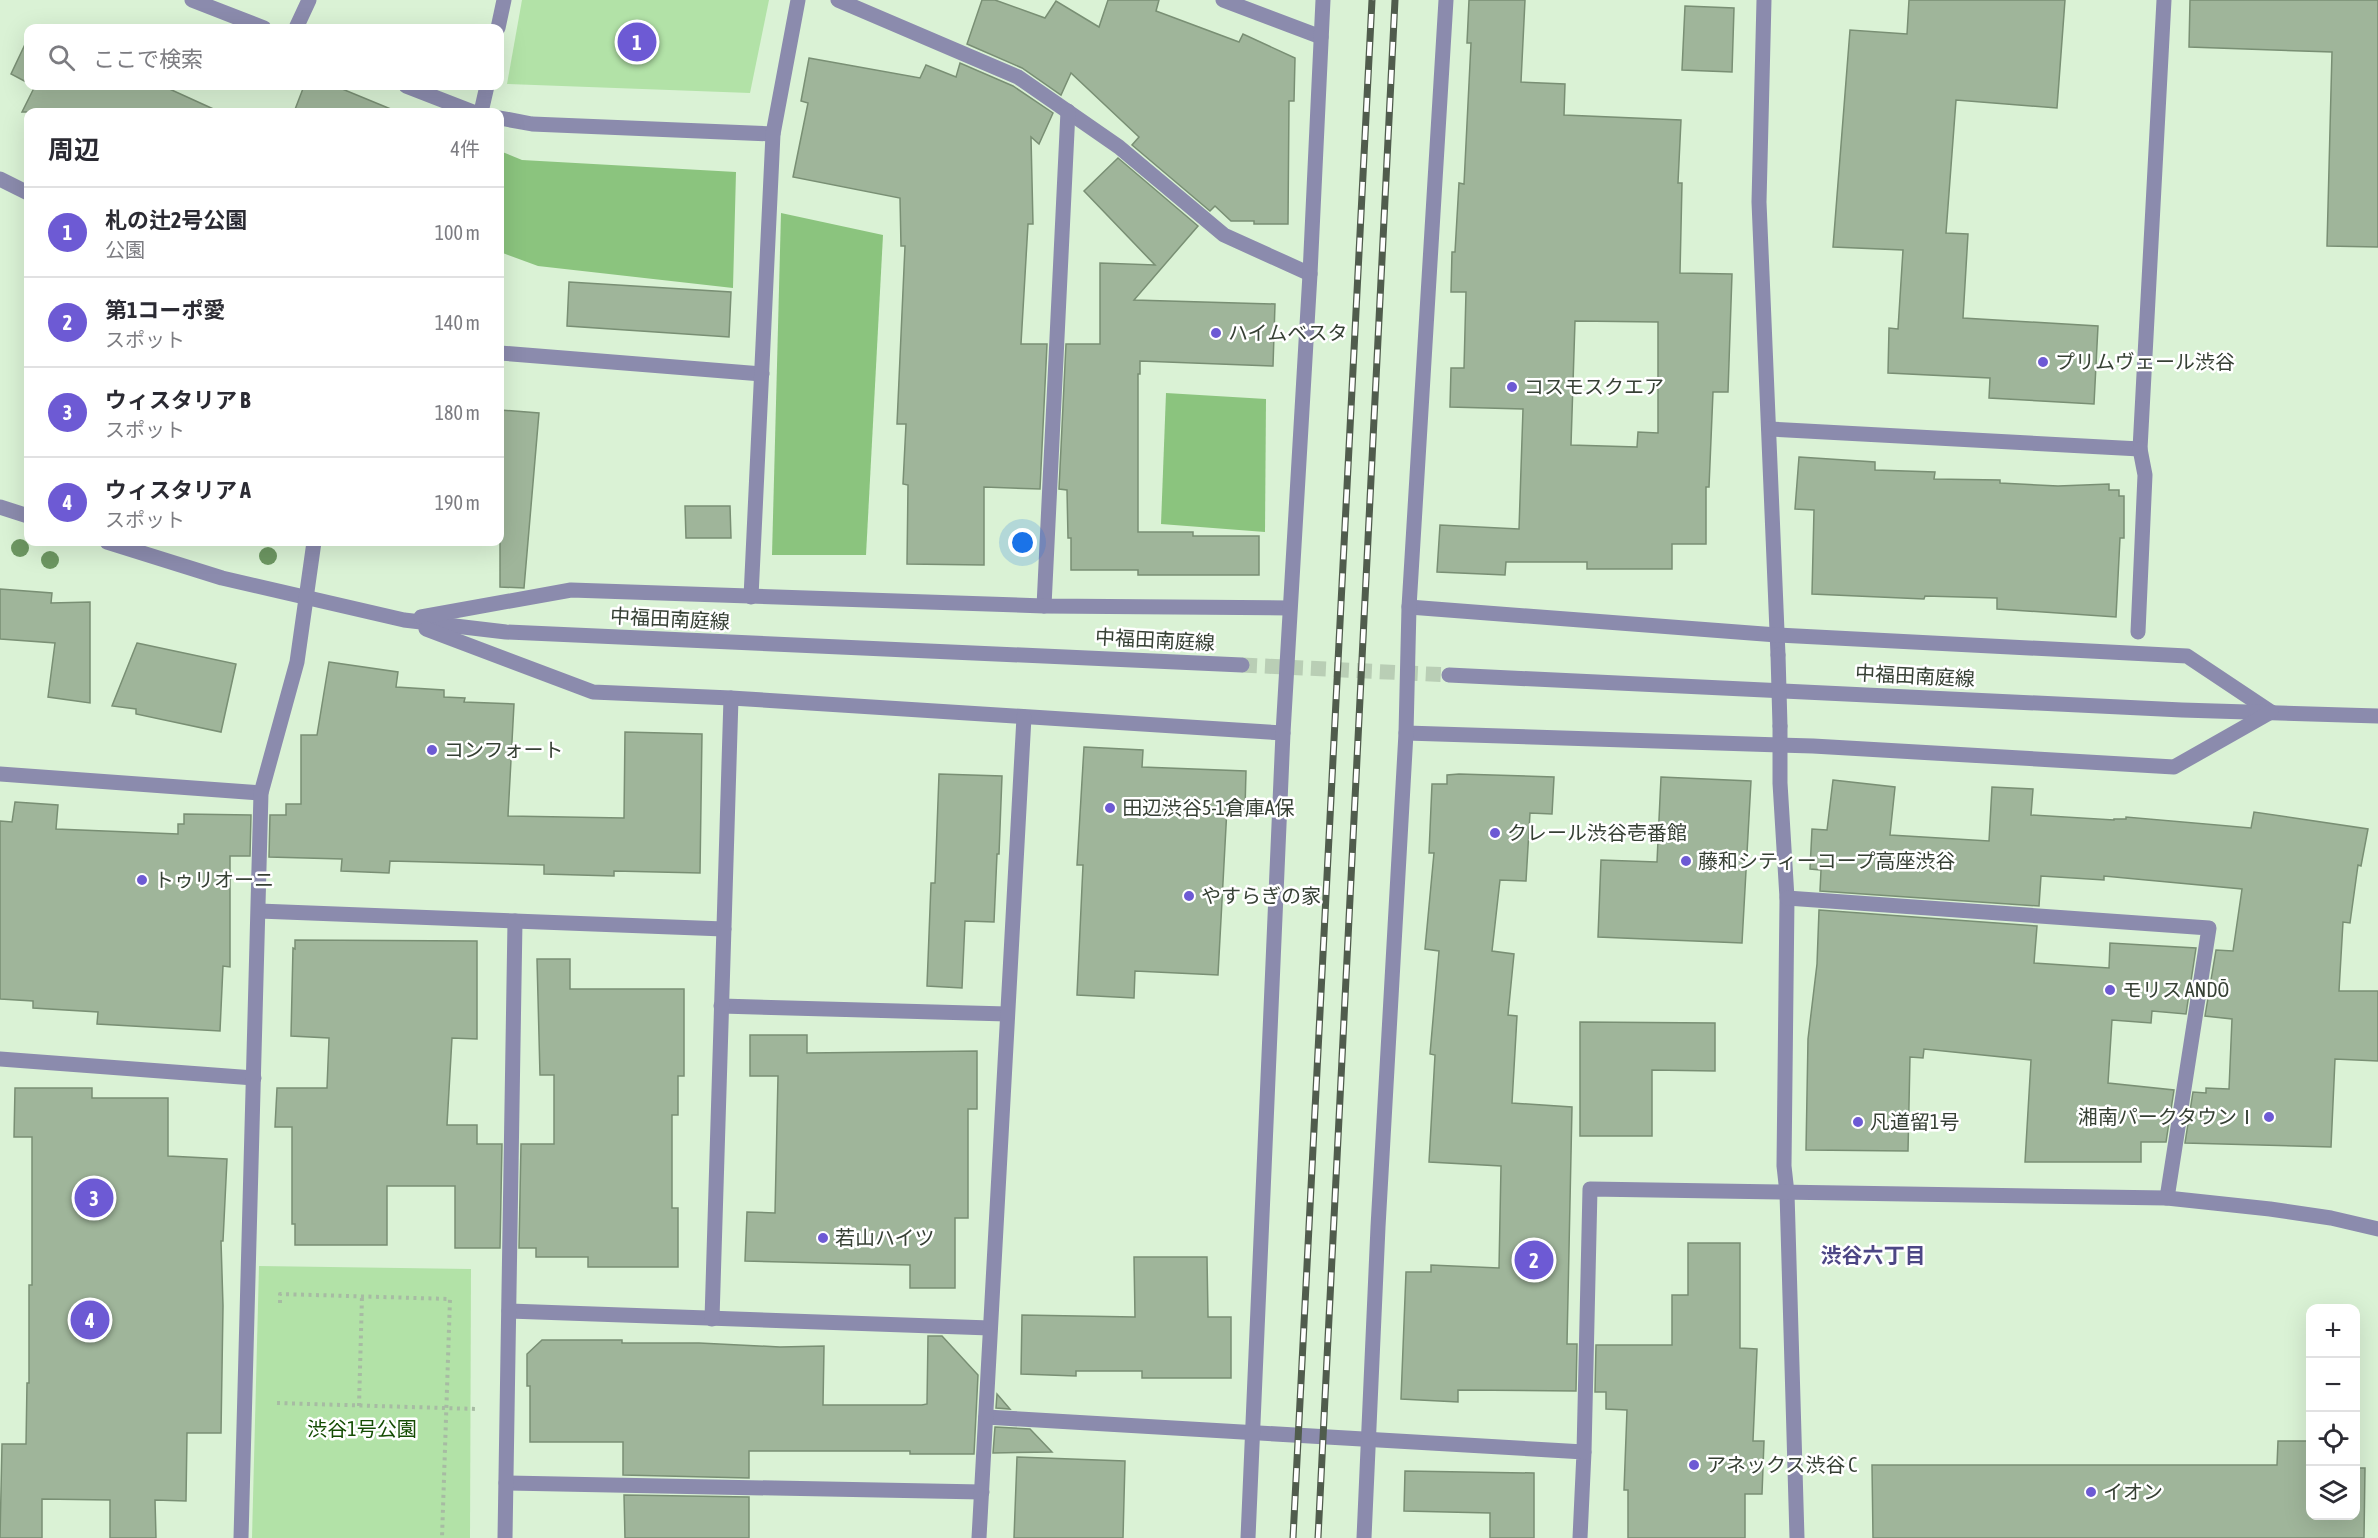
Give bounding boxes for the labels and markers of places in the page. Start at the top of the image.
pin: 1 [618,20,656,64]
place label: ハイムベスタ [1228,321,1348,344]
marker: ハイムベスタ [1209,326,1223,340]
place label: プリムヴェール渋谷 [2055,350,2235,373]
marker: プリムヴェール渋谷 [2036,355,2050,369]
place label: コスモスクエア [1524,375,1664,398]
marker: コスモスクエア [1505,380,1519,394]
place label: コンフォート [444,738,563,761]
marker: コンフォート [425,743,439,757]
place label: 田辺渋谷5-1倉庫A保 [1122,796,1295,819]
marker: 田辺渋谷5-1倉庫A保 [1103,801,1117,815]
place label: クレール渋谷壱番館 [1507,821,1687,844]
marker: クレール渋谷壱番館 [1488,826,1502,840]
place label: 藤和シティーコープ高座渋谷 [1698,849,1956,872]
marker: 藤和シティーコープ高座渋谷 [1679,854,1693,868]
place label: トゥリオーニ [154,868,274,891]
marker: トゥリオーニ [135,873,149,887]
place label: やすらぎの家 [1201,884,1321,907]
marker: やすらぎの家 [1182,889,1196,903]
place label: モリス ANDŌ [2122,978,2229,1001]
marker: モリス ANDŌ [2103,983,2117,997]
place label: 湘南パークタウンⅠ [2078,1105,2257,1128]
place label: 凡道留1号 [1870,1110,1959,1133]
marker: 湘南パークタウンⅠ [2262,1110,2276,1124]
marker: 凡道留1号 [1851,1115,1865,1129]
pin: 3 [74,1176,113,1220]
place label: 若山ハイツ [835,1226,935,1249]
marker: 若山ハイツ [816,1231,830,1245]
pin: 2 [1514,1238,1553,1282]
pin: 4 [70,1298,110,1342]
place label: アネックス渋谷 C [1706,1453,1857,1476]
marker: アネックス渋谷 C [1687,1458,1701,1472]
place label: イオン [2103,1480,2163,1503]
marker: イオン [2084,1485,2098,1499]

